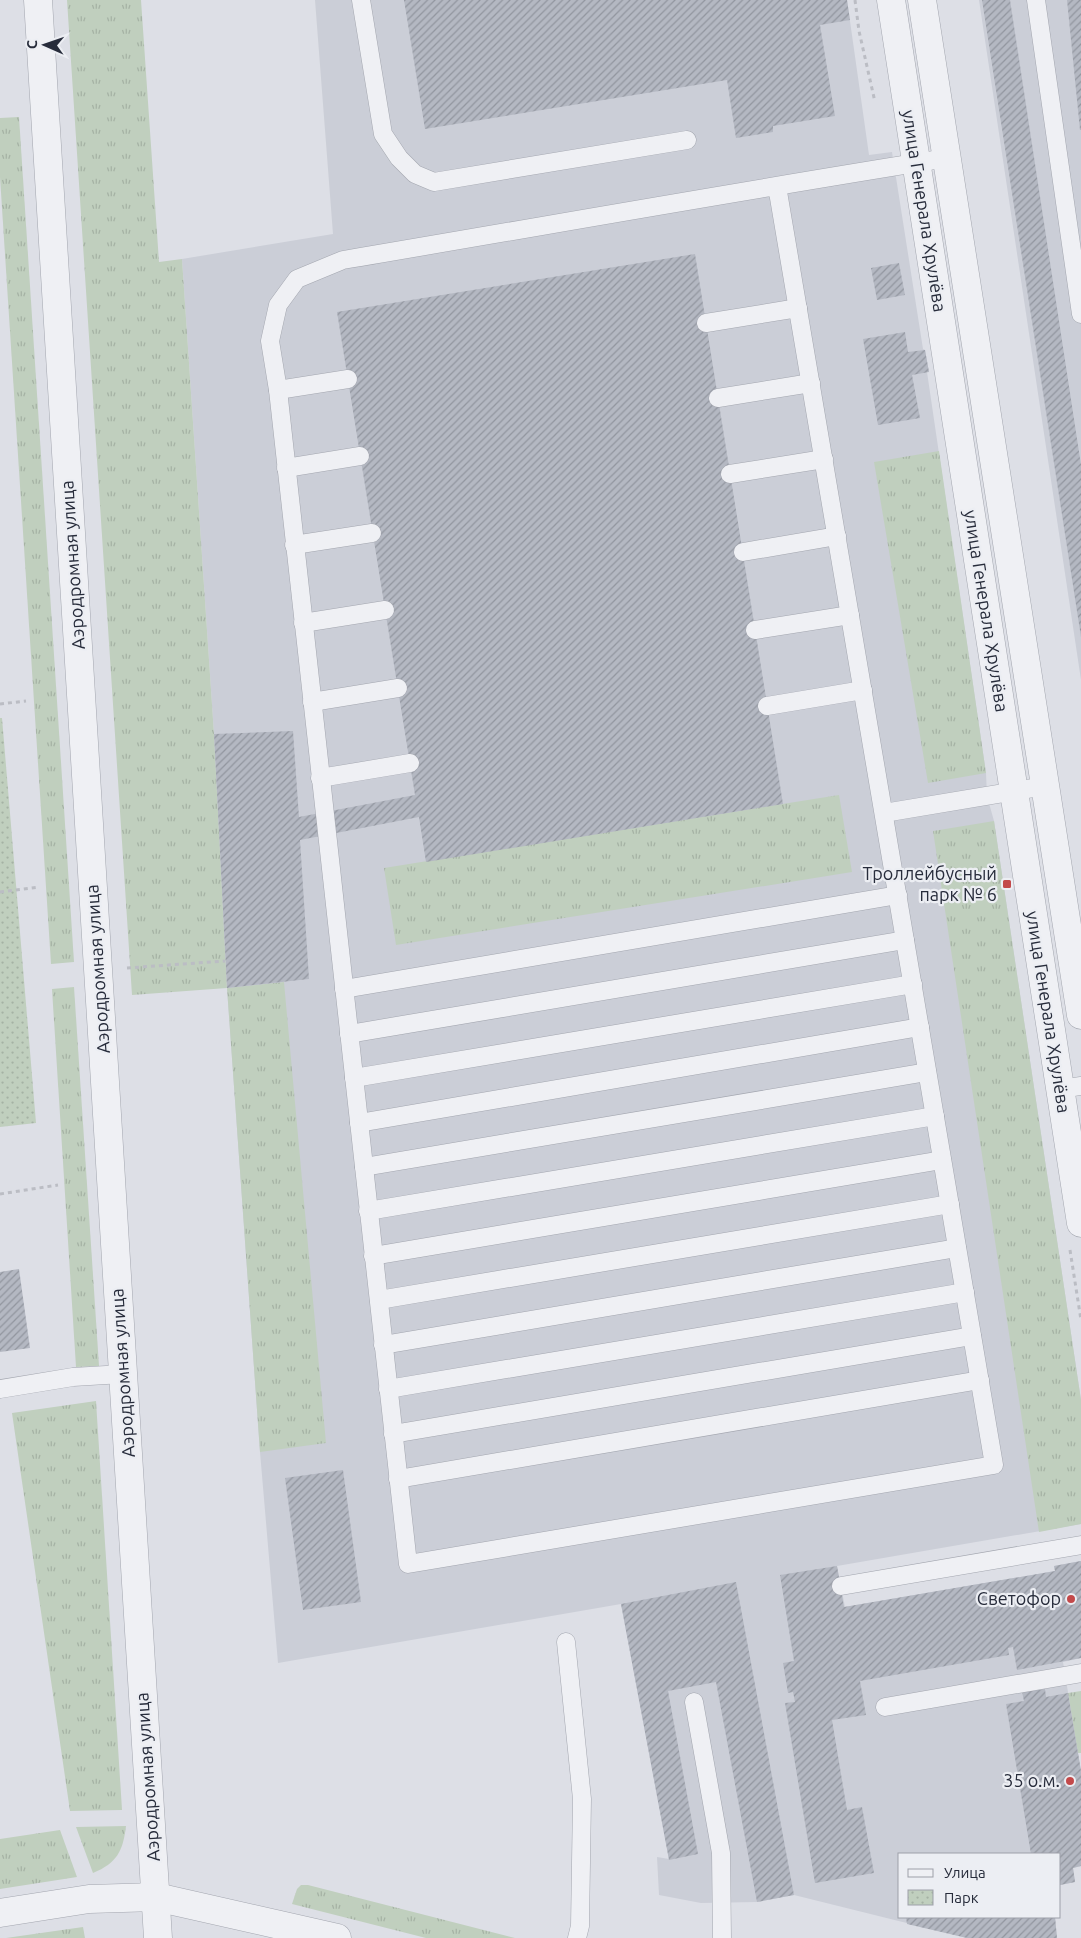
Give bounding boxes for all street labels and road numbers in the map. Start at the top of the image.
street label: улица Генерала Хрулёва [899,108,951,313]
street label: Аэродромная улица [56,480,88,650]
street label: улица Генерала Хрулёва [961,508,1013,713]
street label: Аэродромная улица [81,884,113,1054]
street label: улица Генерала Хрулёва [1023,909,1075,1114]
street label: Аэродромная улица [106,1288,138,1458]
street label: Аэродромная улица [131,1692,163,1862]

